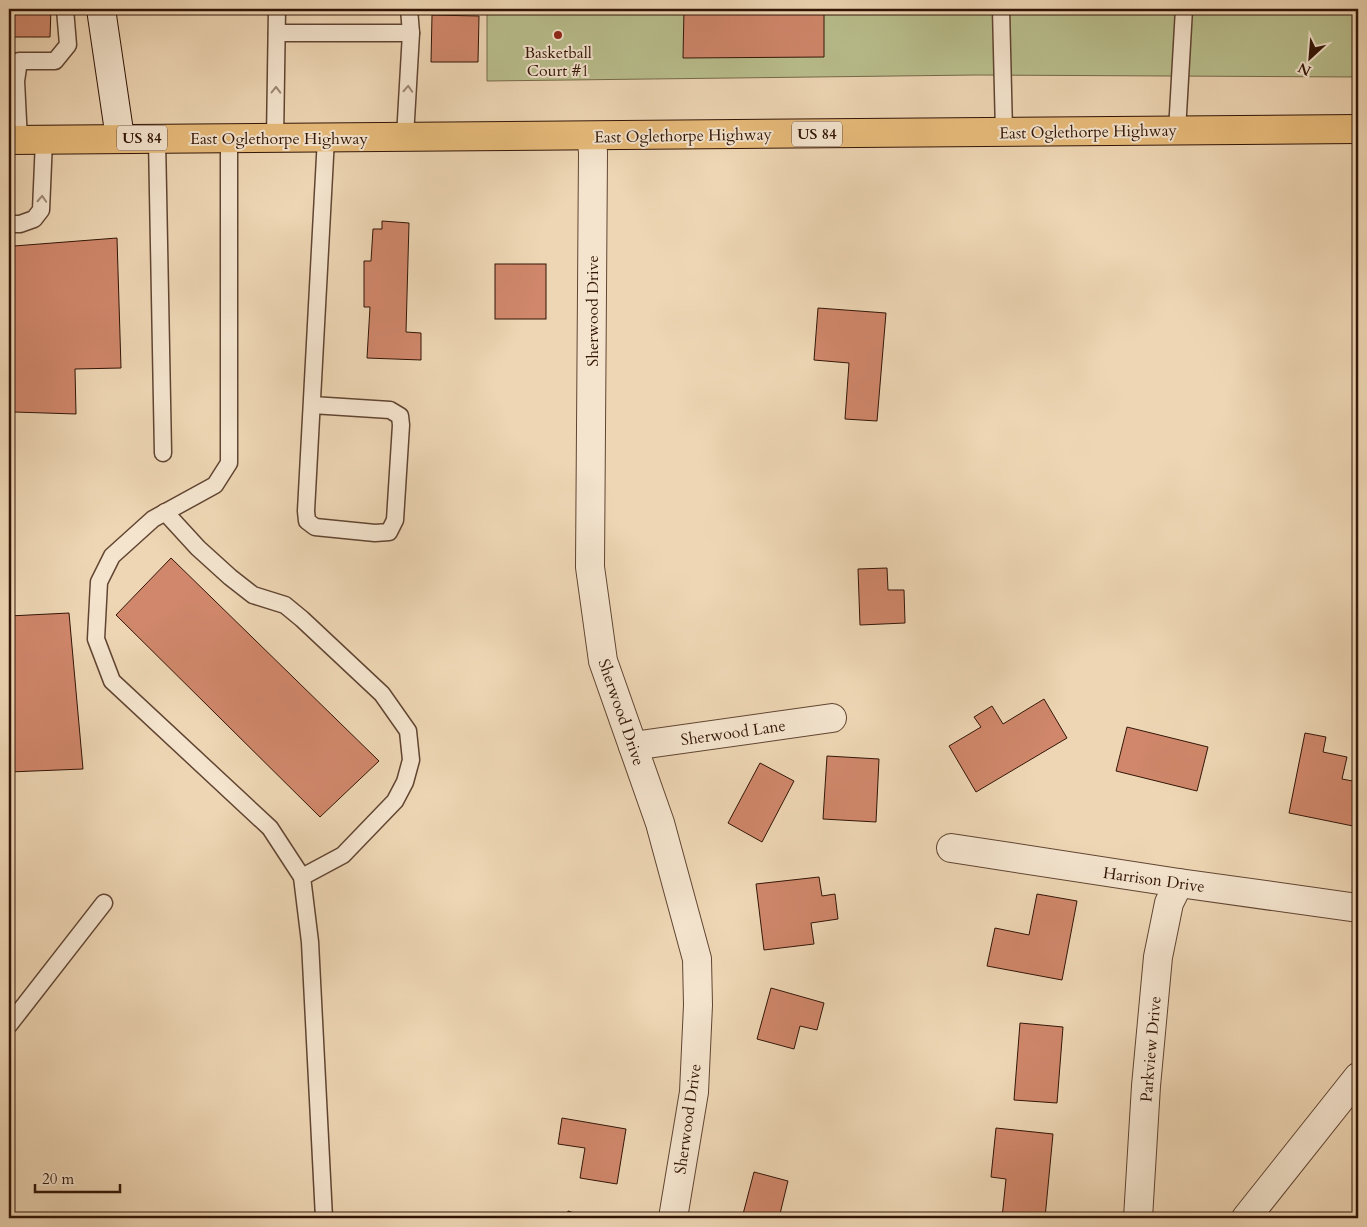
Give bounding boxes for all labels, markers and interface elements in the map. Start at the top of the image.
marker: Basketball Court #1 [552,29,564,41]
north arrow [1284,32,1334,82]
place label: Basketball Court #1 [524,42,592,82]
text: N [1295,58,1314,80]
one-way arrow [402,84,413,92]
one-way arrow [271,86,281,94]
street label: East Oglethorpe Highway [999,119,1178,145]
road number: US 84 [792,122,842,146]
street label: East Oglethorpe Highway [594,123,773,149]
road number: US 84 [117,126,167,150]
street label: East Oglethorpe Highway [190,128,368,150]
one-way arrow [36,195,47,203]
street label: Sherwood Drive [582,255,604,367]
street label: Sherwood Drive [592,656,650,769]
street label: Sherwood Lane [679,715,787,751]
street label: Harrison Drive [1102,862,1206,898]
street label: Parkview Drive [1135,995,1167,1103]
street label: Sherwood Drive [669,1062,707,1176]
scale bar [35,1162,120,1194]
text: 20 m [42,1169,74,1189]

